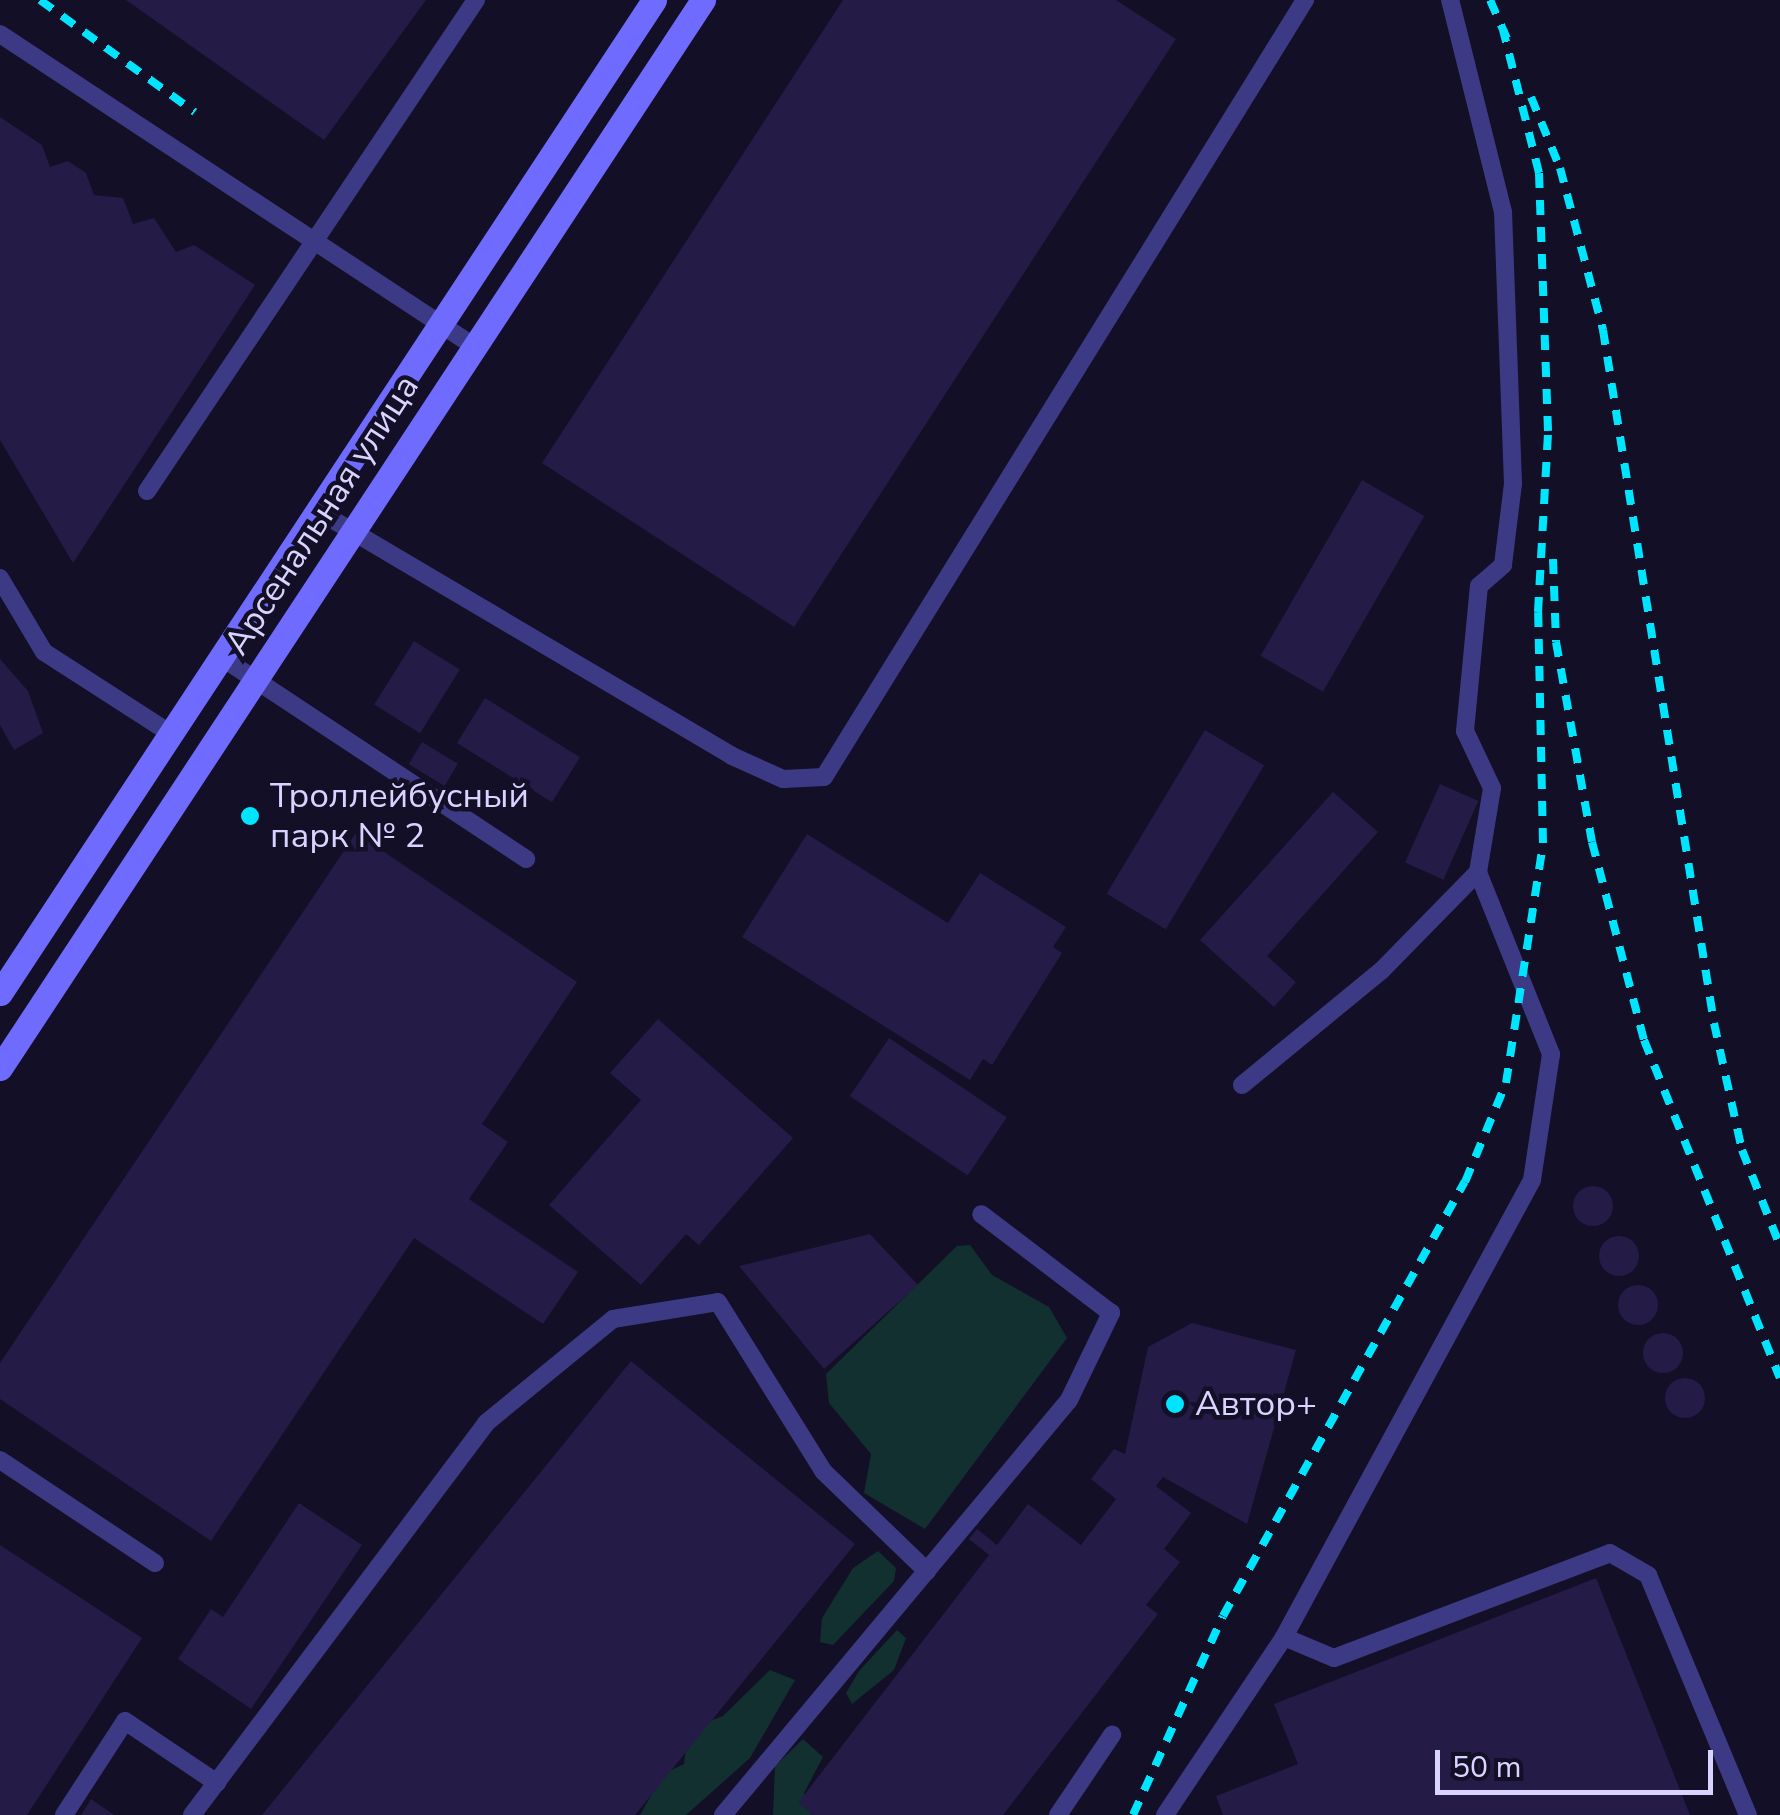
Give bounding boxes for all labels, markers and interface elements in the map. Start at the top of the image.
street label: Арсенальная улица [216,367,428,663]
place label: Троллейбусный парк № 2 [270,775,529,857]
marker: Троллейбусный парк № 2 [239,805,261,827]
place label: Автор+ [1195,1383,1317,1425]
marker: Автор+ [1164,1393,1186,1415]
scale bar [1440,1730,1718,1792]
text: 50 m [1452,1747,1521,1788]

